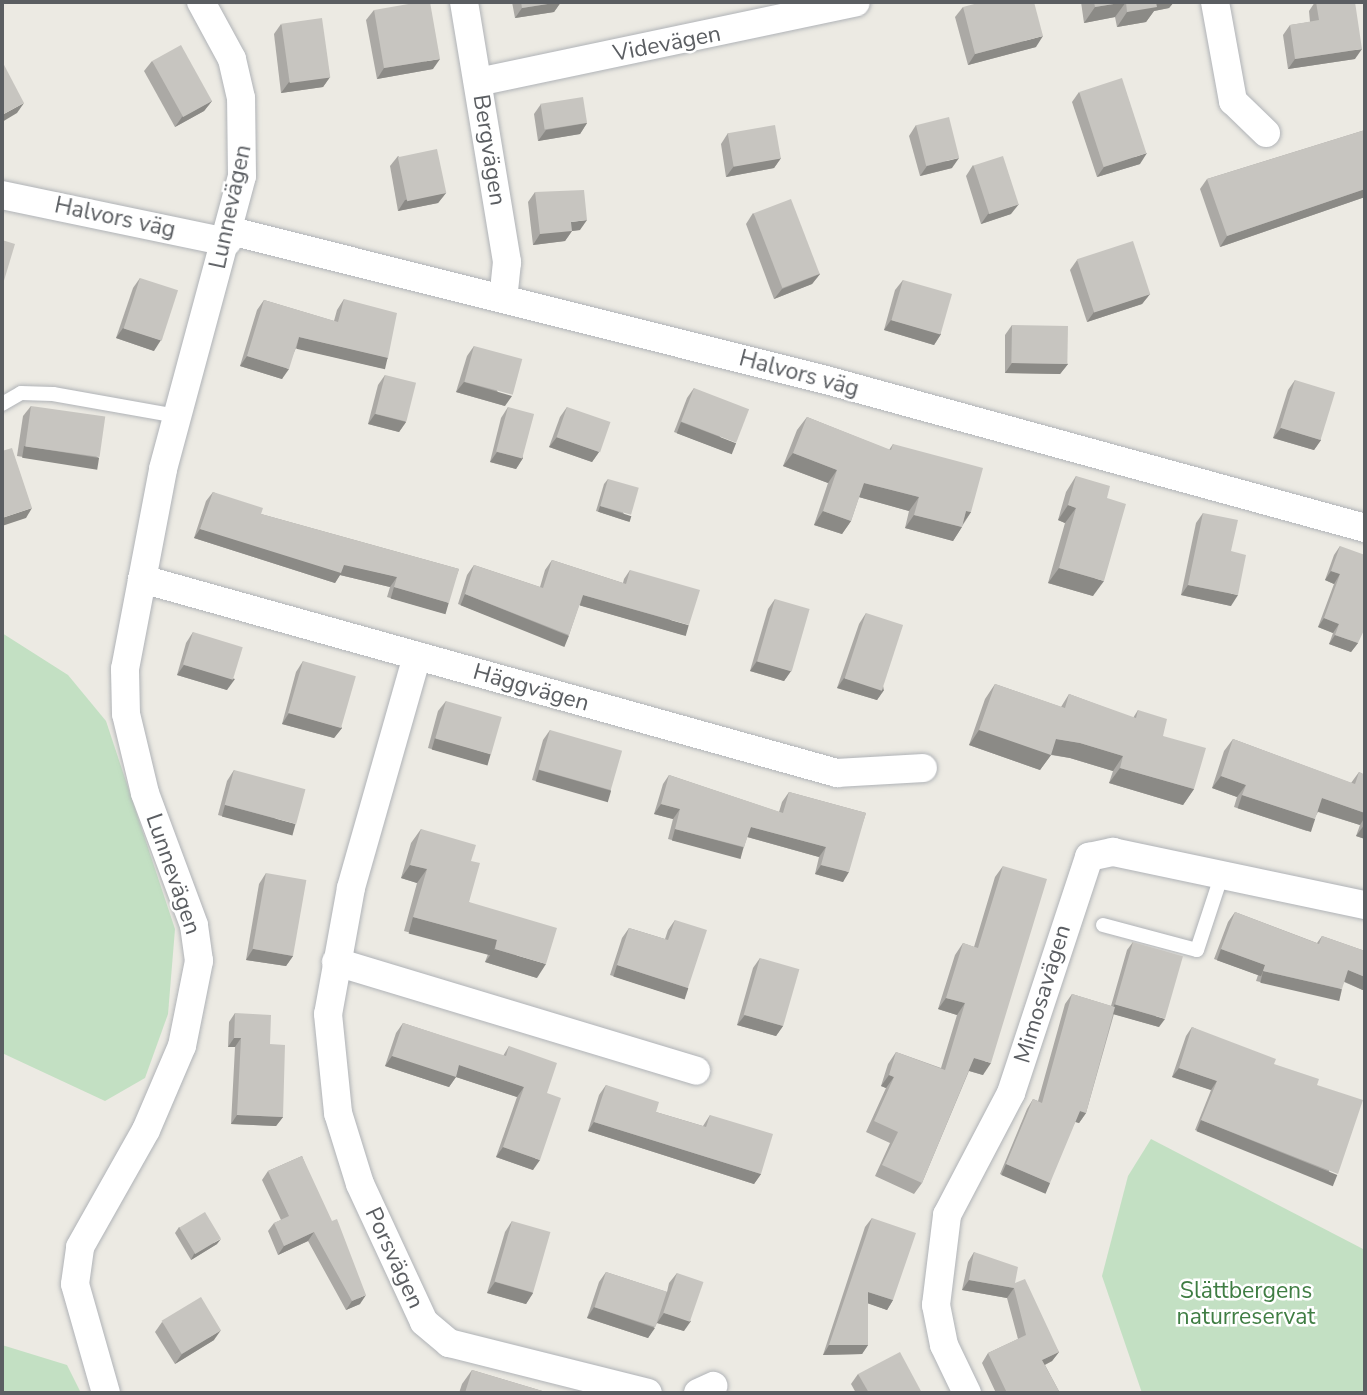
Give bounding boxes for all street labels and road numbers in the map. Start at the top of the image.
street label: Videvägen [611,20,723,68]
street label: Bergvägen [467,93,511,207]
street label: Lunnevägen [204,143,258,271]
street label: Halvors väg [52,192,178,244]
street label: Halvors väg [736,345,862,403]
street label: Häggvägen [470,658,592,718]
street label: Lunnevägen [139,810,207,938]
street label: Mimosavägen [1009,921,1077,1067]
street label: Porsvägen [359,1203,429,1313]

